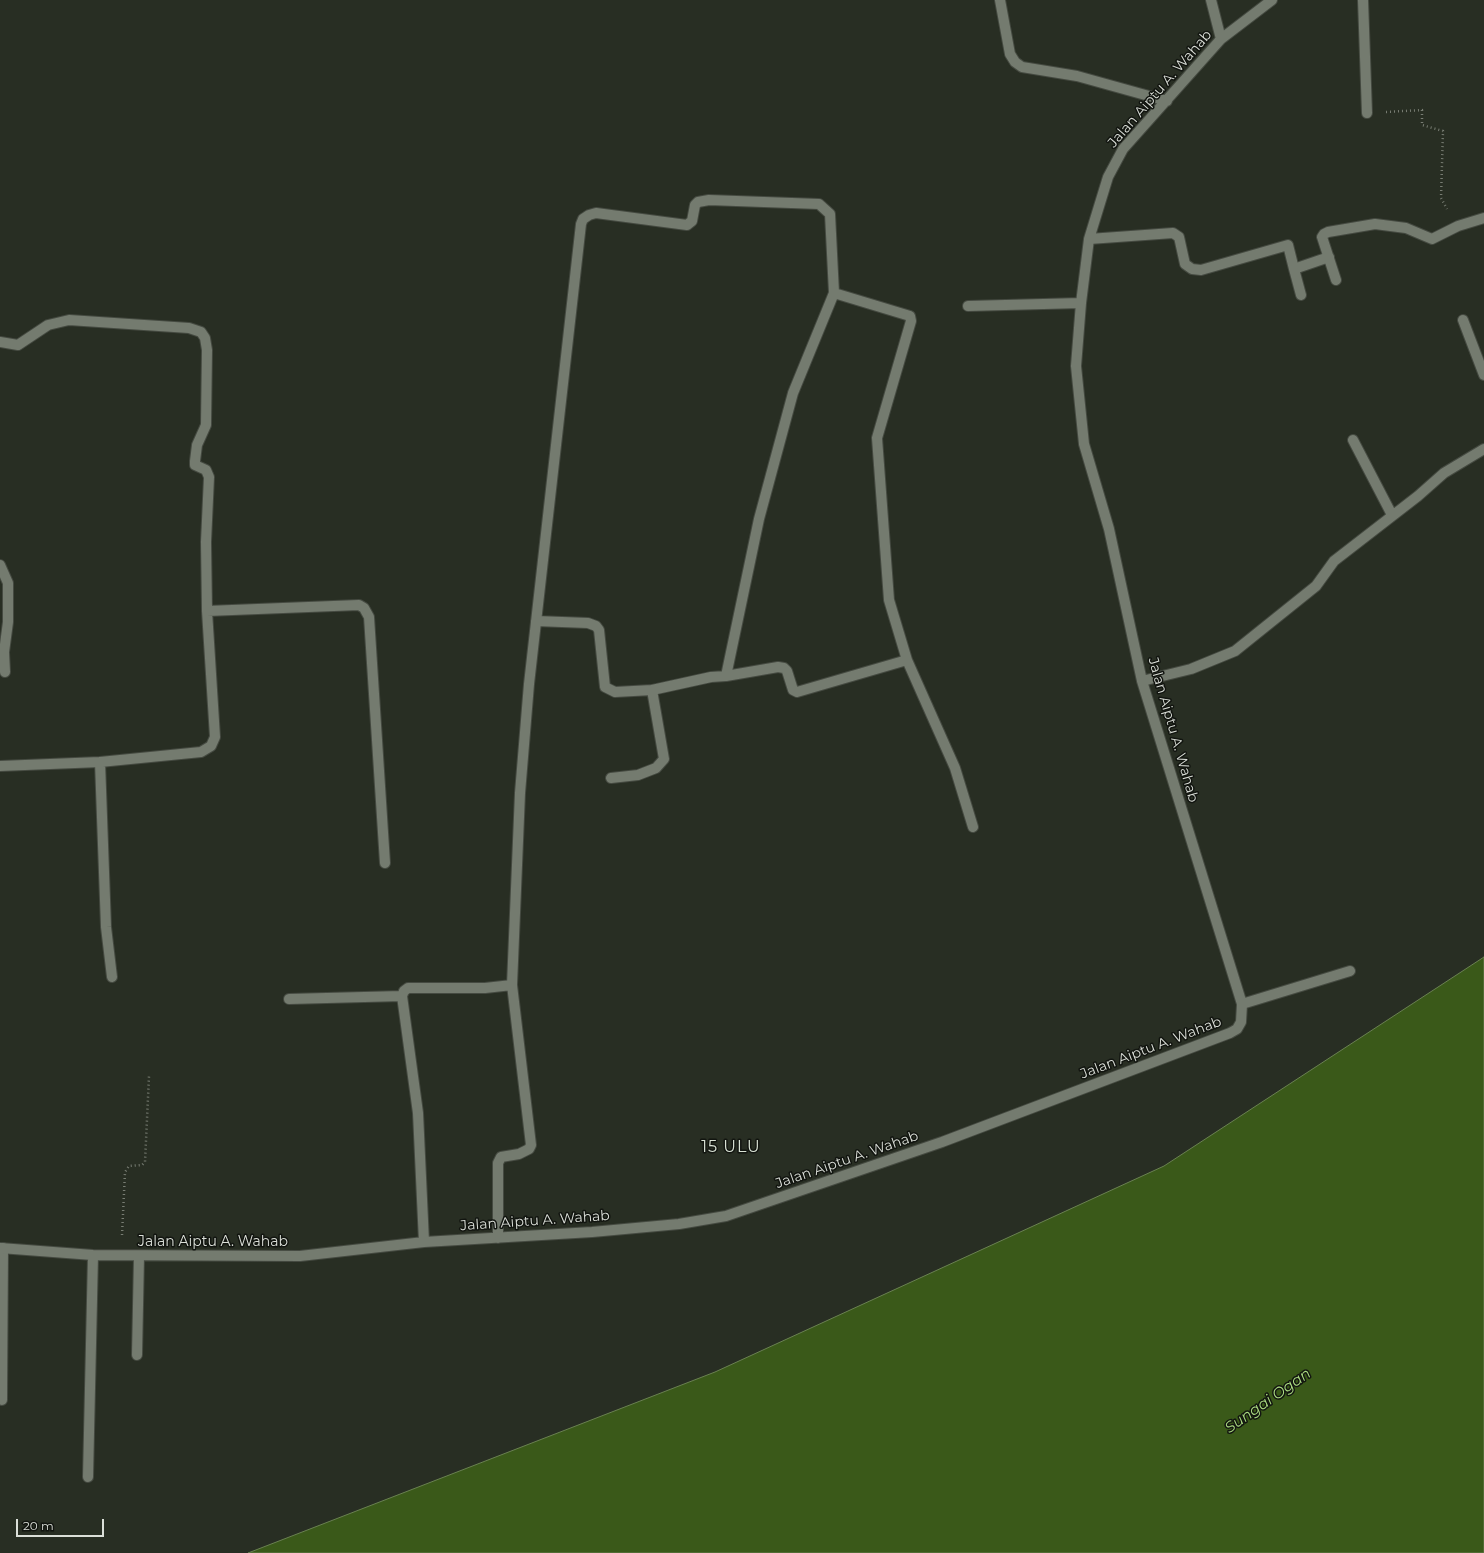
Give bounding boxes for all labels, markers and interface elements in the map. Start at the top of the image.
street label: Jalan Aiptu A. Wahab [1104,27,1216,151]
street label: Jalan Aiptu A. Wahab [1144,656,1202,804]
street label: Jalan Aiptu A. Wahab [1078,1013,1224,1083]
street label: Jalan Aiptu A. Wahab [773,1128,921,1192]
district label: 15 ULU [701,1137,761,1157]
street label: Jalan Aiptu A. Wahab [460,1207,610,1235]
street label: Jalan Aiptu A. Wahab [138,1234,288,1250]
water label: Sungai Ogan [1221,1365,1315,1437]
scale bar [18,1511,106,1537]
text: 20 m [23,1518,54,1533]

